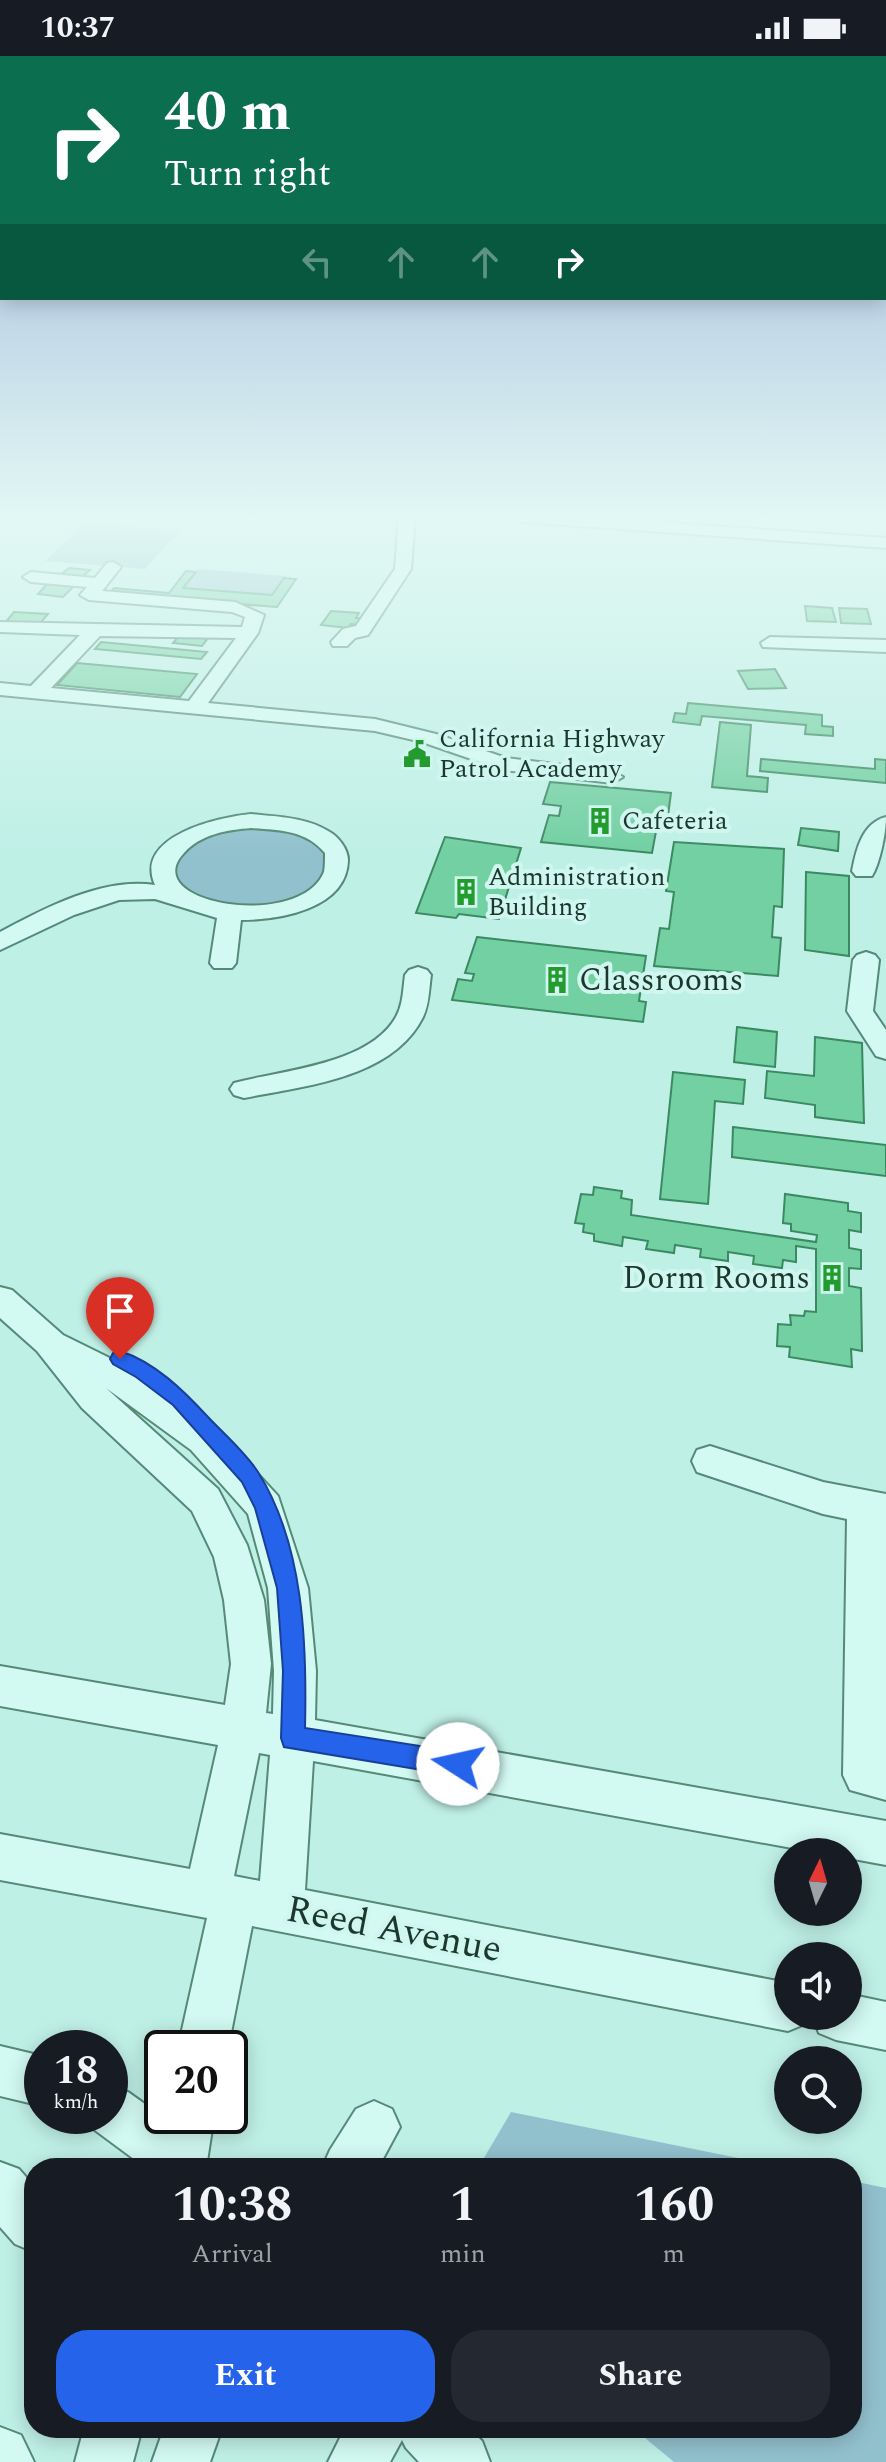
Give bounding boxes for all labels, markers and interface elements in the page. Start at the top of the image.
text: 10:37 [40,5,115,51]
text: 40 m [164,70,291,155]
icon: right [32,88,136,192]
text: Turn right [164,147,331,202]
icon: left [295,240,339,284]
icon: ahead [379,240,423,284]
icon: ahead [463,240,507,284]
icon: right [547,240,591,284]
place label: California Highway Patrol Academy [439,719,666,789]
public building icon: California Highway Patrol Academy [402,739,432,769]
place label: Cafeteria [622,801,728,841]
building icon: Cafeteria [585,806,615,836]
place label: Administration Building [488,857,665,927]
building icon: Administration Building [451,877,481,907]
place label: Classrooms [579,956,743,1005]
building icon: Classrooms [542,965,572,995]
place label: Dorm Rooms [622,1254,810,1303]
building icon: Dorm Rooms [817,1263,847,1293]
pin [86,1277,154,1359]
icon: arrive [98,1289,142,1333]
position arrow [416,1722,500,1806]
north arrow [774,1838,862,1926]
map controls [774,1838,862,2134]
street label: Reed Avenue [281,1881,507,1979]
button: sound [774,1942,862,2030]
speed limit sign: 20 [144,2030,248,2134]
text: 18 [54,2041,98,2102]
button: search [774,2046,862,2134]
text: km/h [54,2087,99,2117]
text: 10:38 [172,2169,292,2242]
text: 1 [449,2169,476,2242]
text: 160 [633,2169,714,2242]
text: Arrival [192,2234,273,2274]
text: min [440,2234,486,2274]
text: m [663,2234,685,2274]
button: Exit [56,2330,435,2422]
button: Share [451,2330,830,2422]

